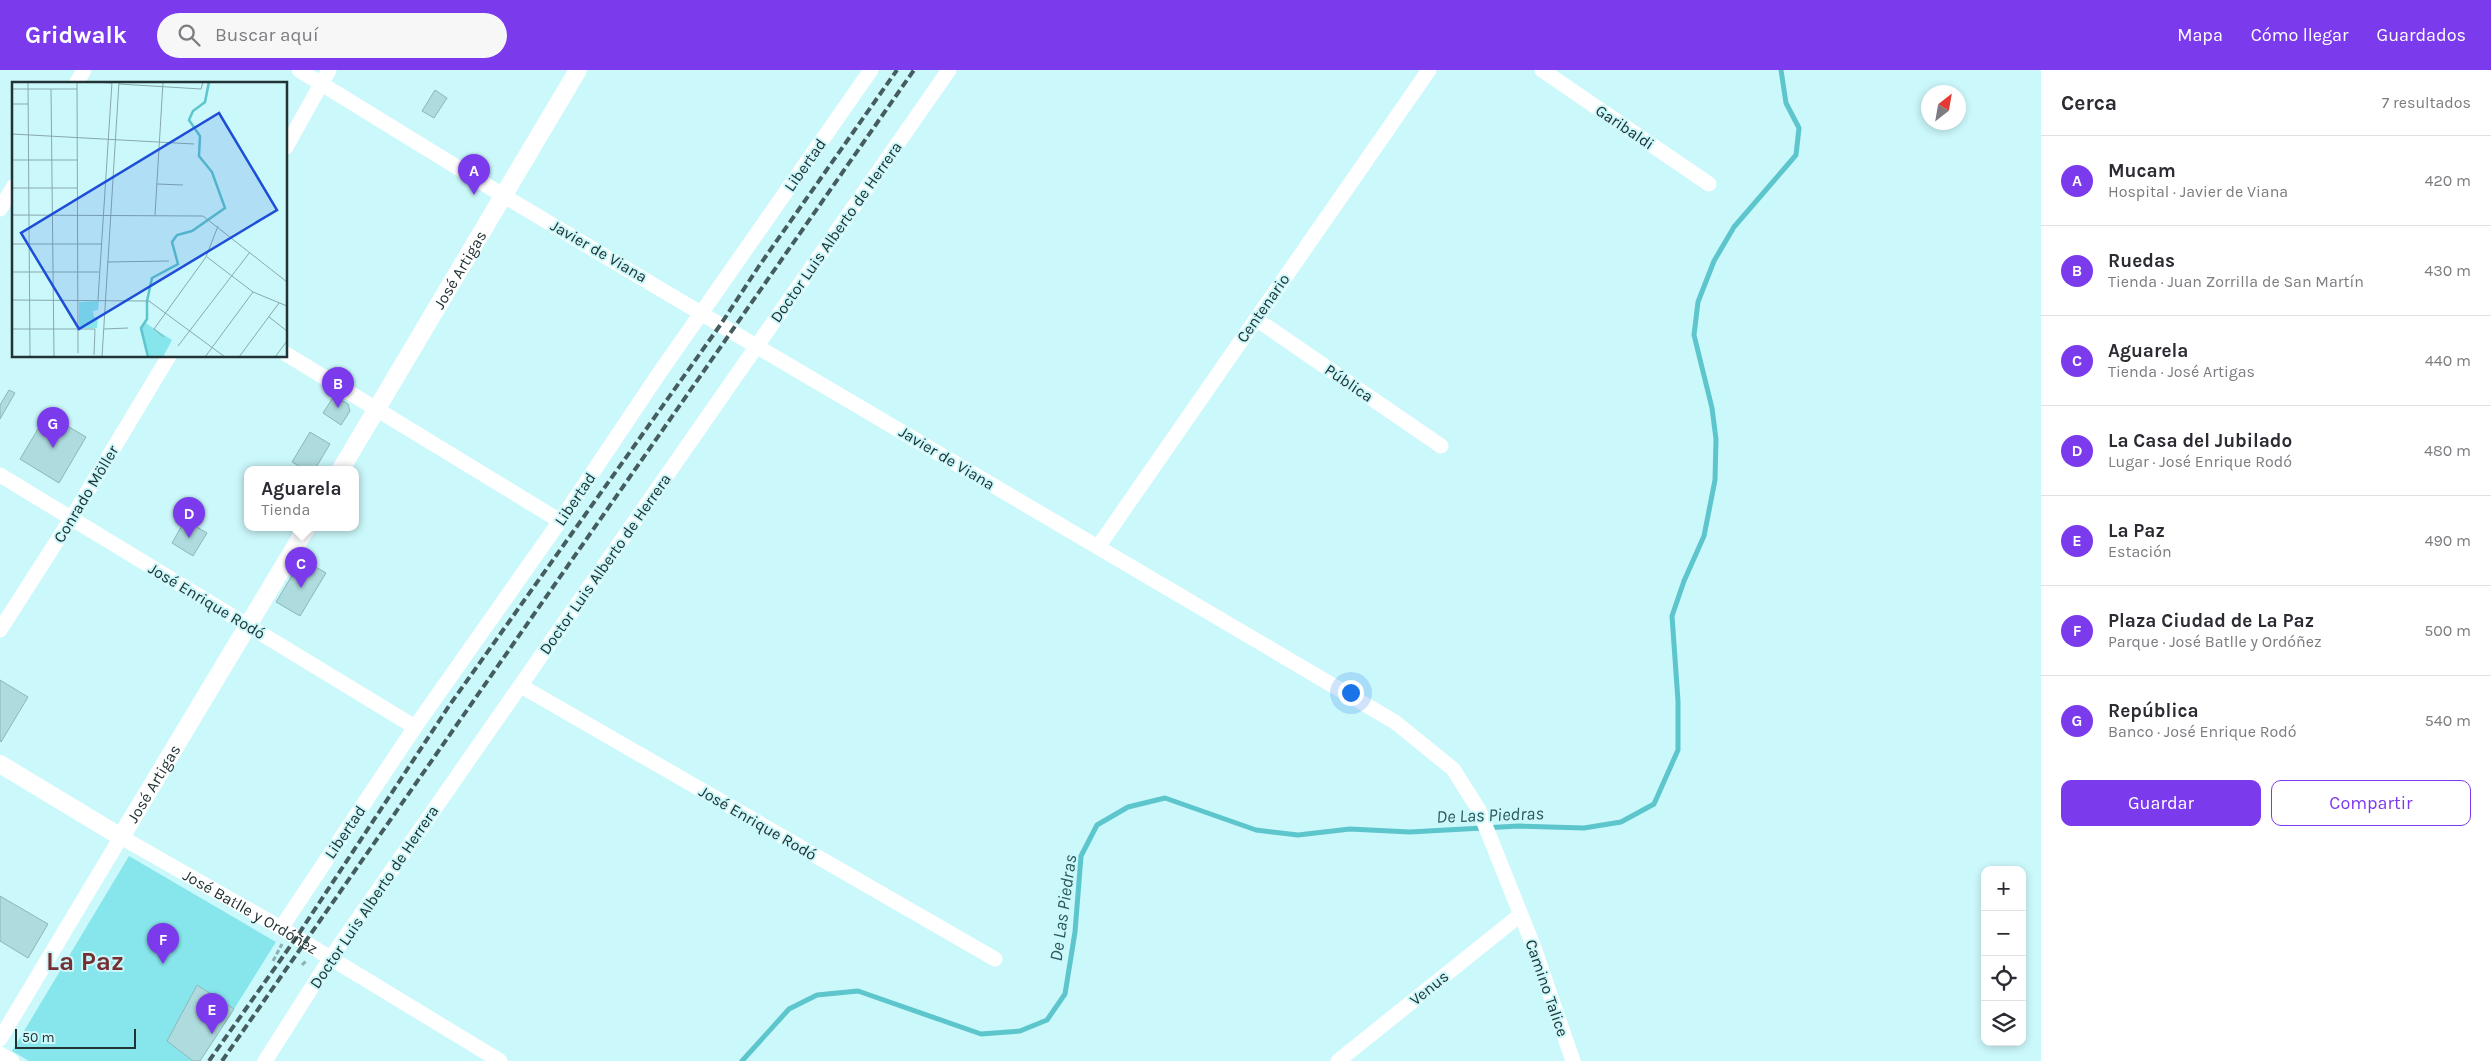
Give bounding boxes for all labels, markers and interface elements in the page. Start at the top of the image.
search box [157,13,507,58]
text: Gridwalk [25,21,127,49]
icon: search [175,21,203,49]
text: Buscar aquí [215,24,319,46]
text: Mapa [2177,24,2223,46]
text: Cómo llegar [2251,24,2349,46]
text: Guardados [2377,24,2466,46]
inset map [12,82,288,358]
north arrow [1921,85,1966,130]
text: Cerca [2061,91,2117,115]
text: 7 resultados [2382,93,2471,112]
street label: Garibaldi [1592,100,1658,154]
street label: Libertad [780,135,830,195]
street label: Doctor Luis Alberto de Herrera [766,138,906,326]
pin: A [458,154,490,195]
text: Mucam [2108,160,2176,182]
text: A [2072,171,2082,190]
text: 420 m [2425,171,2471,190]
text: Hospital · Javier de Viana [2108,182,2288,201]
street label: Javier de Viana [547,216,651,286]
street label: José Artigas [429,227,490,312]
text: Ruedas [2108,250,2175,272]
text: B [2072,261,2082,280]
text: 430 m [2424,261,2471,280]
street label: Centenario [1232,270,1294,346]
text: Tienda · Juan Zorrilla de San Martín [2108,272,2364,291]
text: Aguarela [2108,340,2188,362]
text: C [2072,351,2082,370]
text: 440 m [2425,351,2471,370]
street label: Pública [1321,360,1377,406]
text: Tienda · José Artigas [2108,362,2255,381]
pin: B [322,367,354,408]
pin: G [37,407,69,448]
street label: Javier de Viana [896,422,998,494]
text: La Casa del Jubilado [2108,430,2292,452]
text: D [2072,441,2082,460]
text: 480 m [2424,441,2471,460]
street label: Conrado Möller [50,442,123,546]
text: Lugar · José Enrique Rodó [2108,452,2292,471]
popup [244,466,359,531]
street label: Libertad [550,469,600,529]
street label: Doctor Luis Alberto de Herrera [535,470,675,658]
text: Aguarela [261,478,342,500]
pin: D [173,497,205,538]
text: Tienda [261,500,310,519]
text: La Paz [2108,520,2165,542]
text: E [2072,531,2082,550]
text: 490 m [2425,531,2471,550]
text: Estación [2108,542,2172,561]
pin: C [285,547,317,588]
street label: José Enrique Rodó [145,559,269,643]
text: Plaza Ciudad de La Paz [2108,610,2314,632]
text: F [2073,621,2081,640]
text: 500 m [2424,621,2471,640]
text: Parque · José Batlle y Ordóñez [2108,632,2322,651]
your location [1338,680,1364,706]
text: República [2108,700,2199,722]
text: G [2072,711,2082,730]
text: 540 m [2425,711,2471,730]
text: Banco · José Enrique Rodó [2108,722,2297,741]
street label: José Artigas [123,741,184,826]
button: Guardar [2061,780,2261,826]
button: Compartir [2271,780,2471,826]
street label: José Enrique Rodó [696,782,820,864]
street label: Doctor Luis Alberto de Herrera [306,802,442,992]
street label: Libertad [320,802,370,862]
water label: De Las Piedras [1436,802,1544,828]
water label: De Las Piedras [1045,853,1081,963]
street label: José Batlle y Ordóñez [180,865,322,958]
map controls [1981,866,2026,1046]
button: + [1981,866,2026,911]
button: − [1981,911,2026,956]
pin: F [147,923,179,964]
street label: Camino Talice [1521,937,1573,1039]
district label: La Paz [46,946,124,977]
button: locate [1981,956,2026,1001]
street label: Venus [1406,967,1452,1009]
pin: E [196,993,228,1034]
button: layers [1981,1001,2026,1046]
scale bar [15,1026,136,1049]
text: 50 m [22,1029,55,1046]

